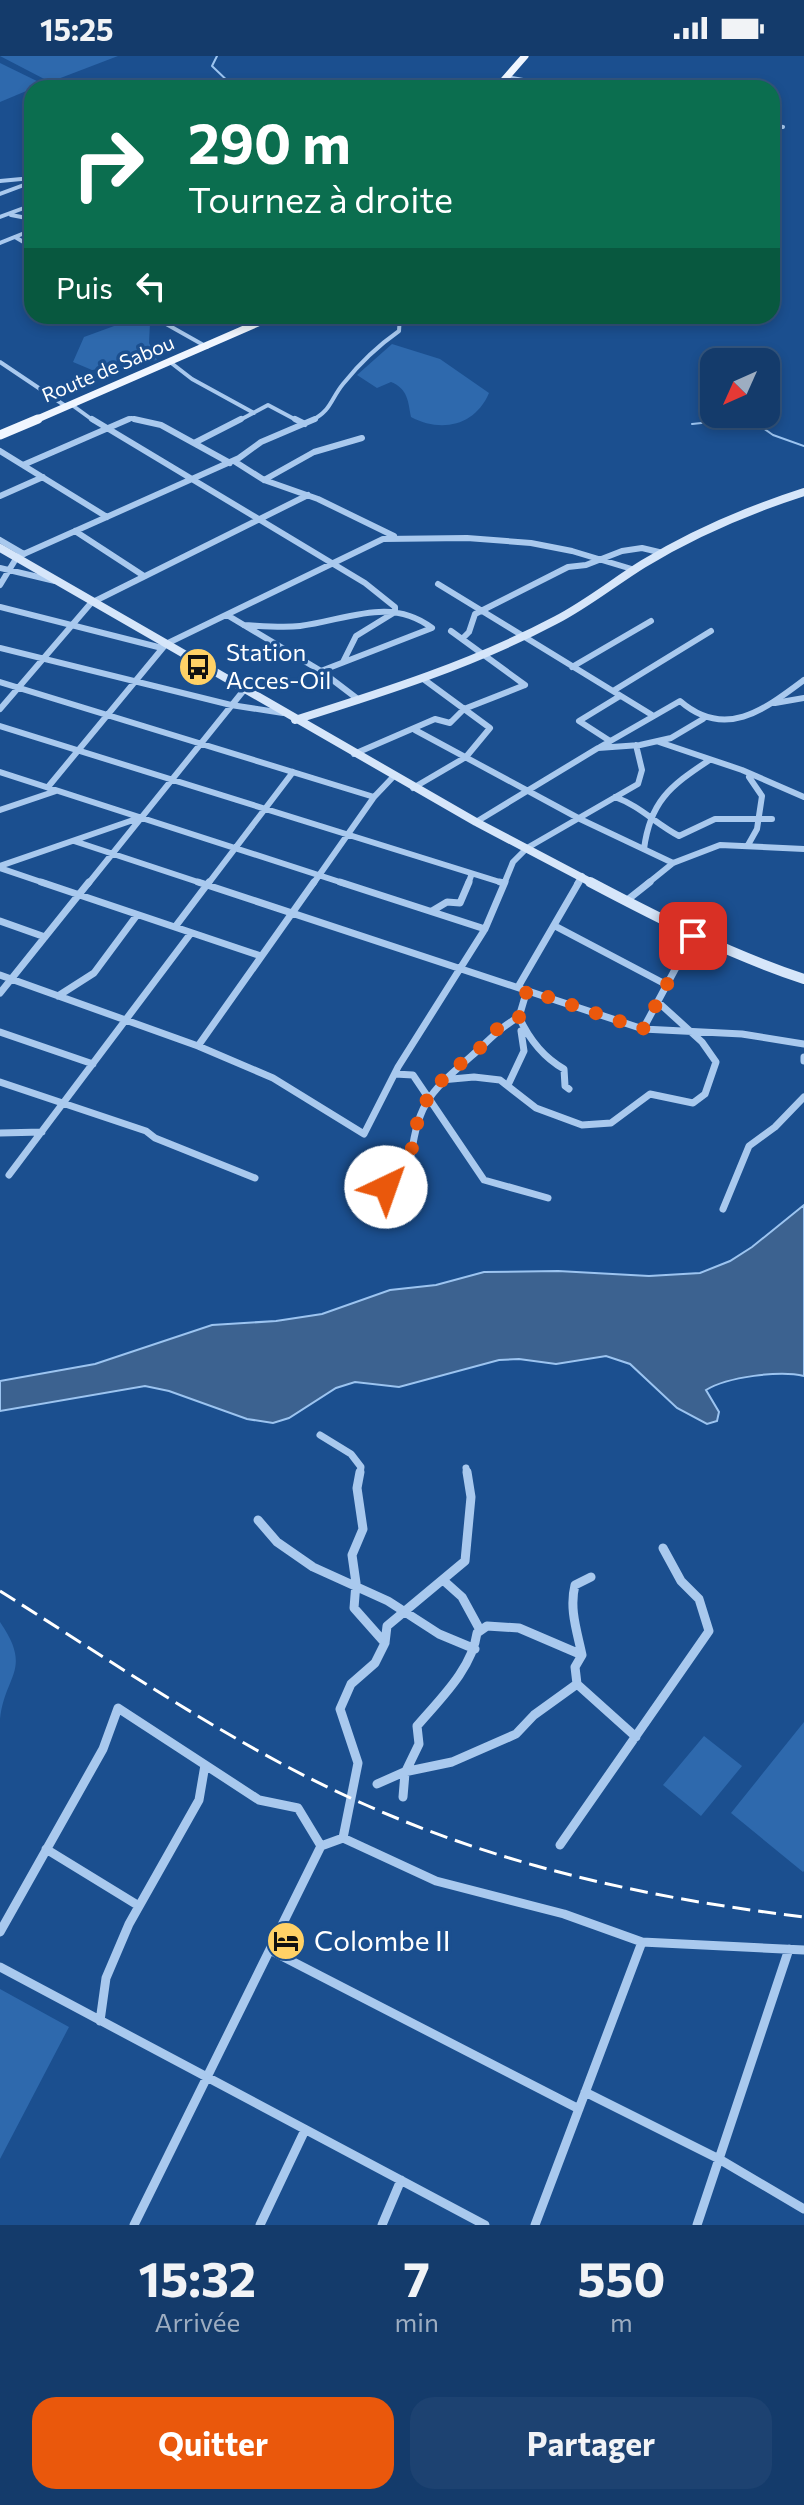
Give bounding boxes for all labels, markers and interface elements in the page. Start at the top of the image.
text: 15:25 [40,10,114,47]
text: 290 m [188,107,351,176]
icon: right [56,112,160,216]
text: Tournez à droite [188,176,453,220]
icon: left [129,264,173,308]
text: Puis [56,268,113,305]
street label: Route de Sabou [38,329,177,407]
north arrow [700,348,780,428]
map controls [700,348,780,428]
place label: Station Acces-Oil [226,637,331,694]
bus stop icon: Station Acces-Oil [177,646,219,688]
pin [659,902,727,970]
icon: arrive [671,914,715,958]
position arrow [344,1145,428,1229]
hotel icon: Colombe II [265,1920,307,1962]
place label: Colombe II [314,1923,451,1957]
text: 15:32 [139,2248,256,2307]
text: 7 [404,2248,430,2307]
text: 550 [577,2248,665,2307]
text: Arrivée [154,2306,240,2337]
text: min [395,2306,439,2337]
text: m [610,2306,633,2337]
button: Quitter [32,2397,394,2489]
button: Partager [410,2397,772,2489]

